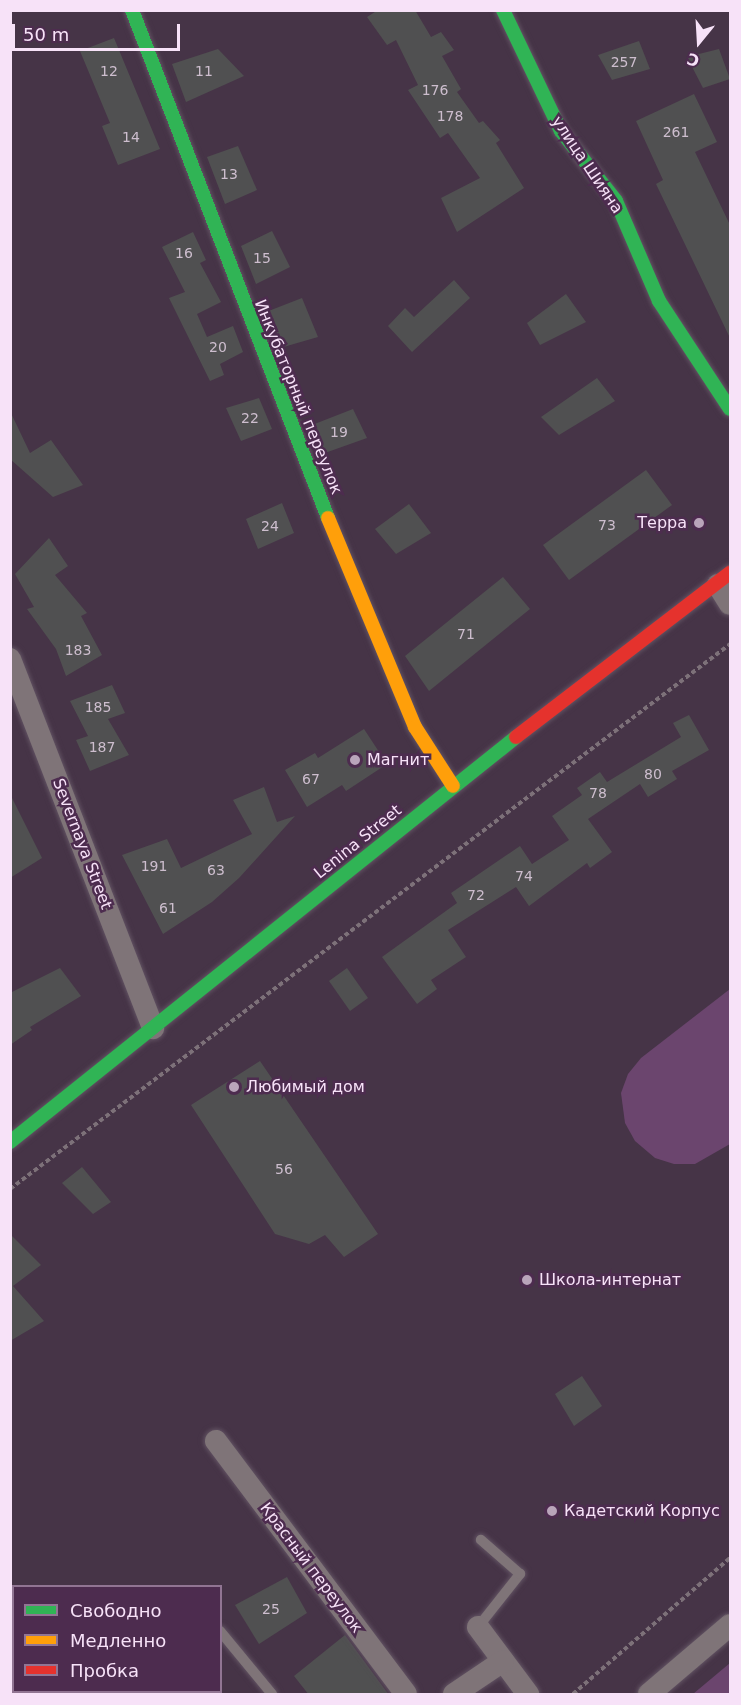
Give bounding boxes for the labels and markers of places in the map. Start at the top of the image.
place label: Терра [637,513,687,533]
marker: Терра [692,516,706,530]
place label: Магнит [367,750,429,770]
marker: Магнит [348,753,362,767]
place label: Любимый дом [246,1077,365,1097]
marker: Любимый дом [227,1080,241,1094]
place label: Школа-интернат [539,1270,681,1290]
marker: Школа-интернат [520,1273,534,1287]
place label: Кадетский Корпус [564,1501,720,1521]
marker: Кадетский Корпус [545,1504,559,1518]

